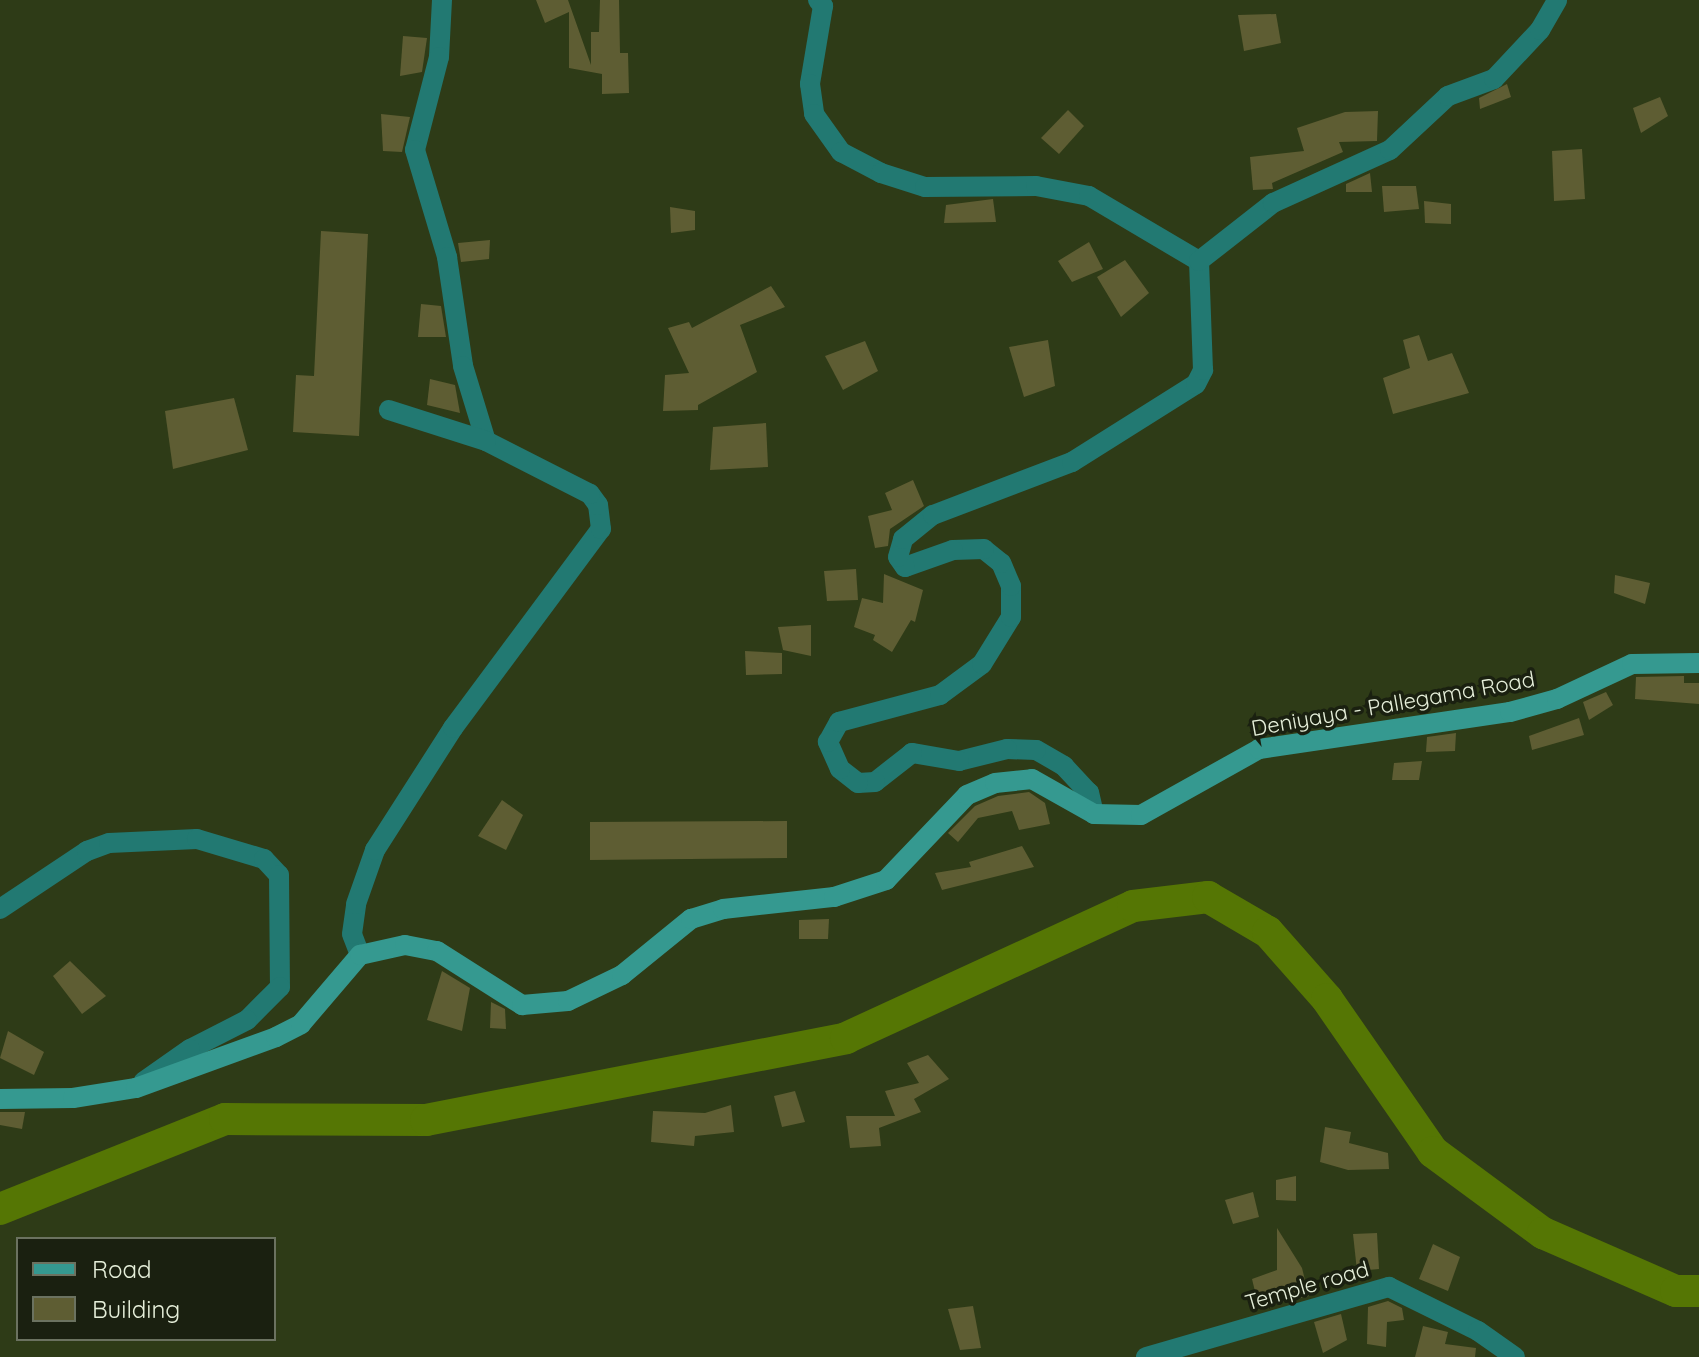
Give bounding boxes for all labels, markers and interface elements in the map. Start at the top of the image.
street label: Deniyaya - Pallegama Road [1249,666,1537,742]
legend [16,1237,276,1341]
text: Road [92,1254,152,1284]
street label: Temple road [1242,1256,1372,1316]
text: Building [92,1294,180,1324]

